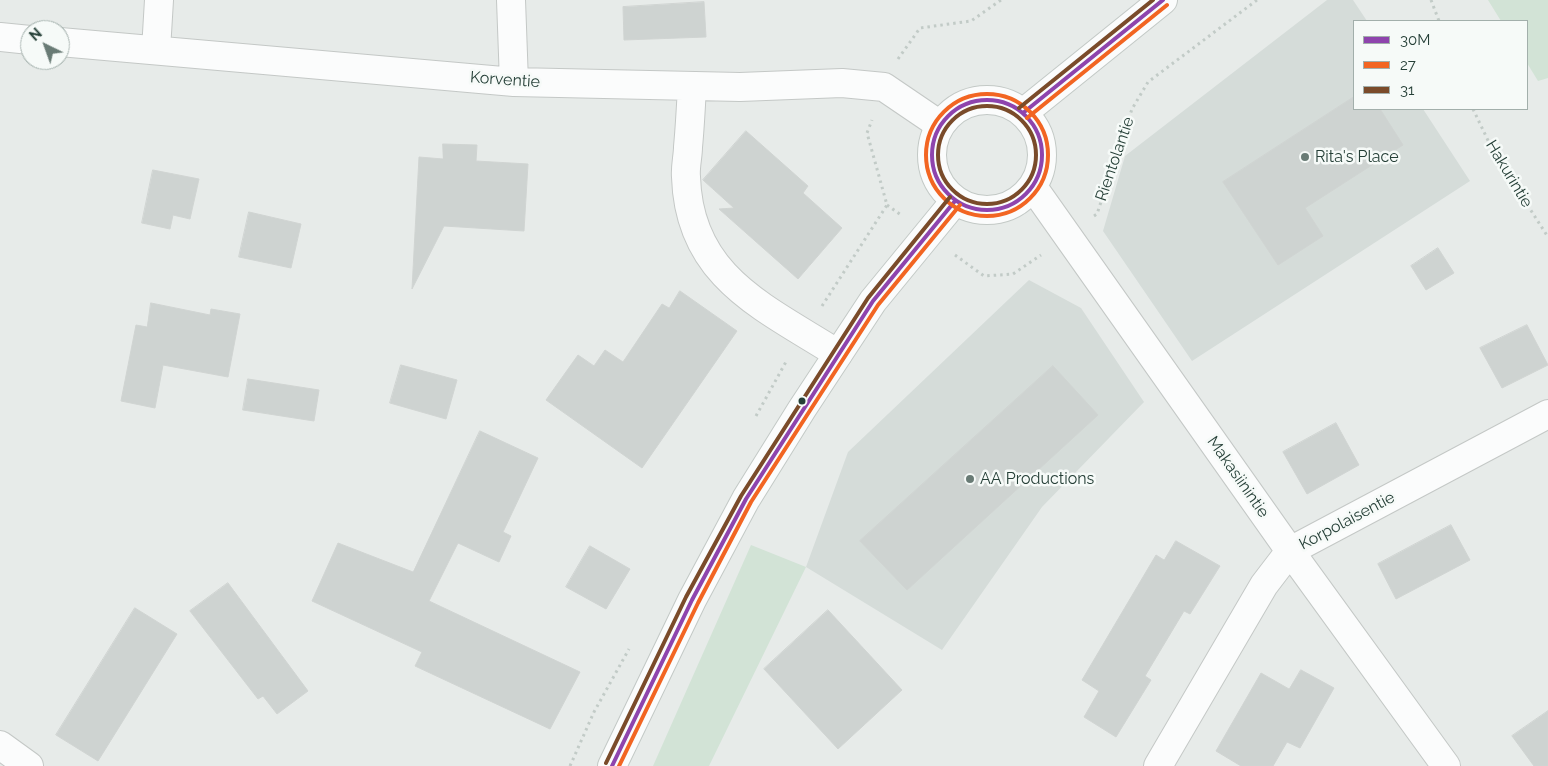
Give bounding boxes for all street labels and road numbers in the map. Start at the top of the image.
street label: Korventie [469,68,541,92]
street label: Rientolantie [1092,114,1138,204]
street label: Hakurintie [1481,137,1537,211]
street label: Makasiinintie [1203,433,1273,521]
street label: Korpolaisentie [1296,488,1398,554]

